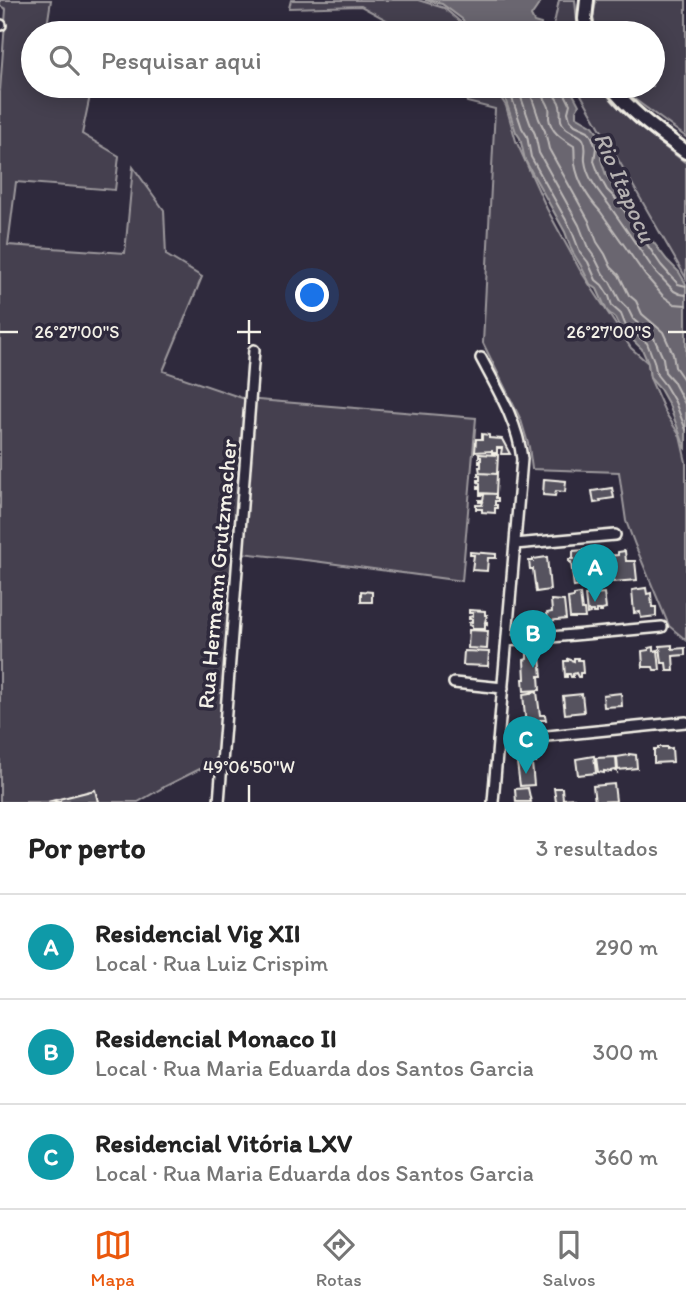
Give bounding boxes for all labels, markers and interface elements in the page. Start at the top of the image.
search box [21,21,665,98]
icon: search [45,41,83,79]
text: Pesquisar aqui [101,44,262,76]
water label: Rio Itapocu [588,128,662,247]
your location [295,278,329,312]
text: 26°27'00"S [35,321,119,343]
text: 26°27'00"S [567,321,651,343]
street label: Rua Hermann Grutzmacher [191,438,243,710]
pin: A [572,544,618,602]
pin: B [510,610,556,668]
pin: C [503,716,549,774]
text: 49°06'50"W [203,756,295,778]
text: Por perto [28,829,146,866]
text: 3 resultados [536,834,658,862]
text: Residencial Vig XII [95,917,301,949]
text: A [44,933,58,961]
text: 290 m [595,933,658,961]
text: Local · Rua Luiz Crispim [95,949,328,977]
text: Residencial Monaco II [95,1022,337,1054]
text: B [44,1038,58,1066]
text: 300 m [593,1038,658,1066]
text: Local · Rua Maria Eduarda dos Santos Garcia [95,1054,534,1082]
text: Residencial Vitória LXV [95,1127,352,1159]
text: C [44,1143,58,1171]
text: 360 m [595,1143,658,1171]
text: Local · Rua Maria Eduarda dos Santos Garcia [95,1159,534,1187]
tab: Mapa [90,1226,135,1291]
tab: Rotas [316,1226,362,1291]
tab: Salvos [543,1226,596,1291]

